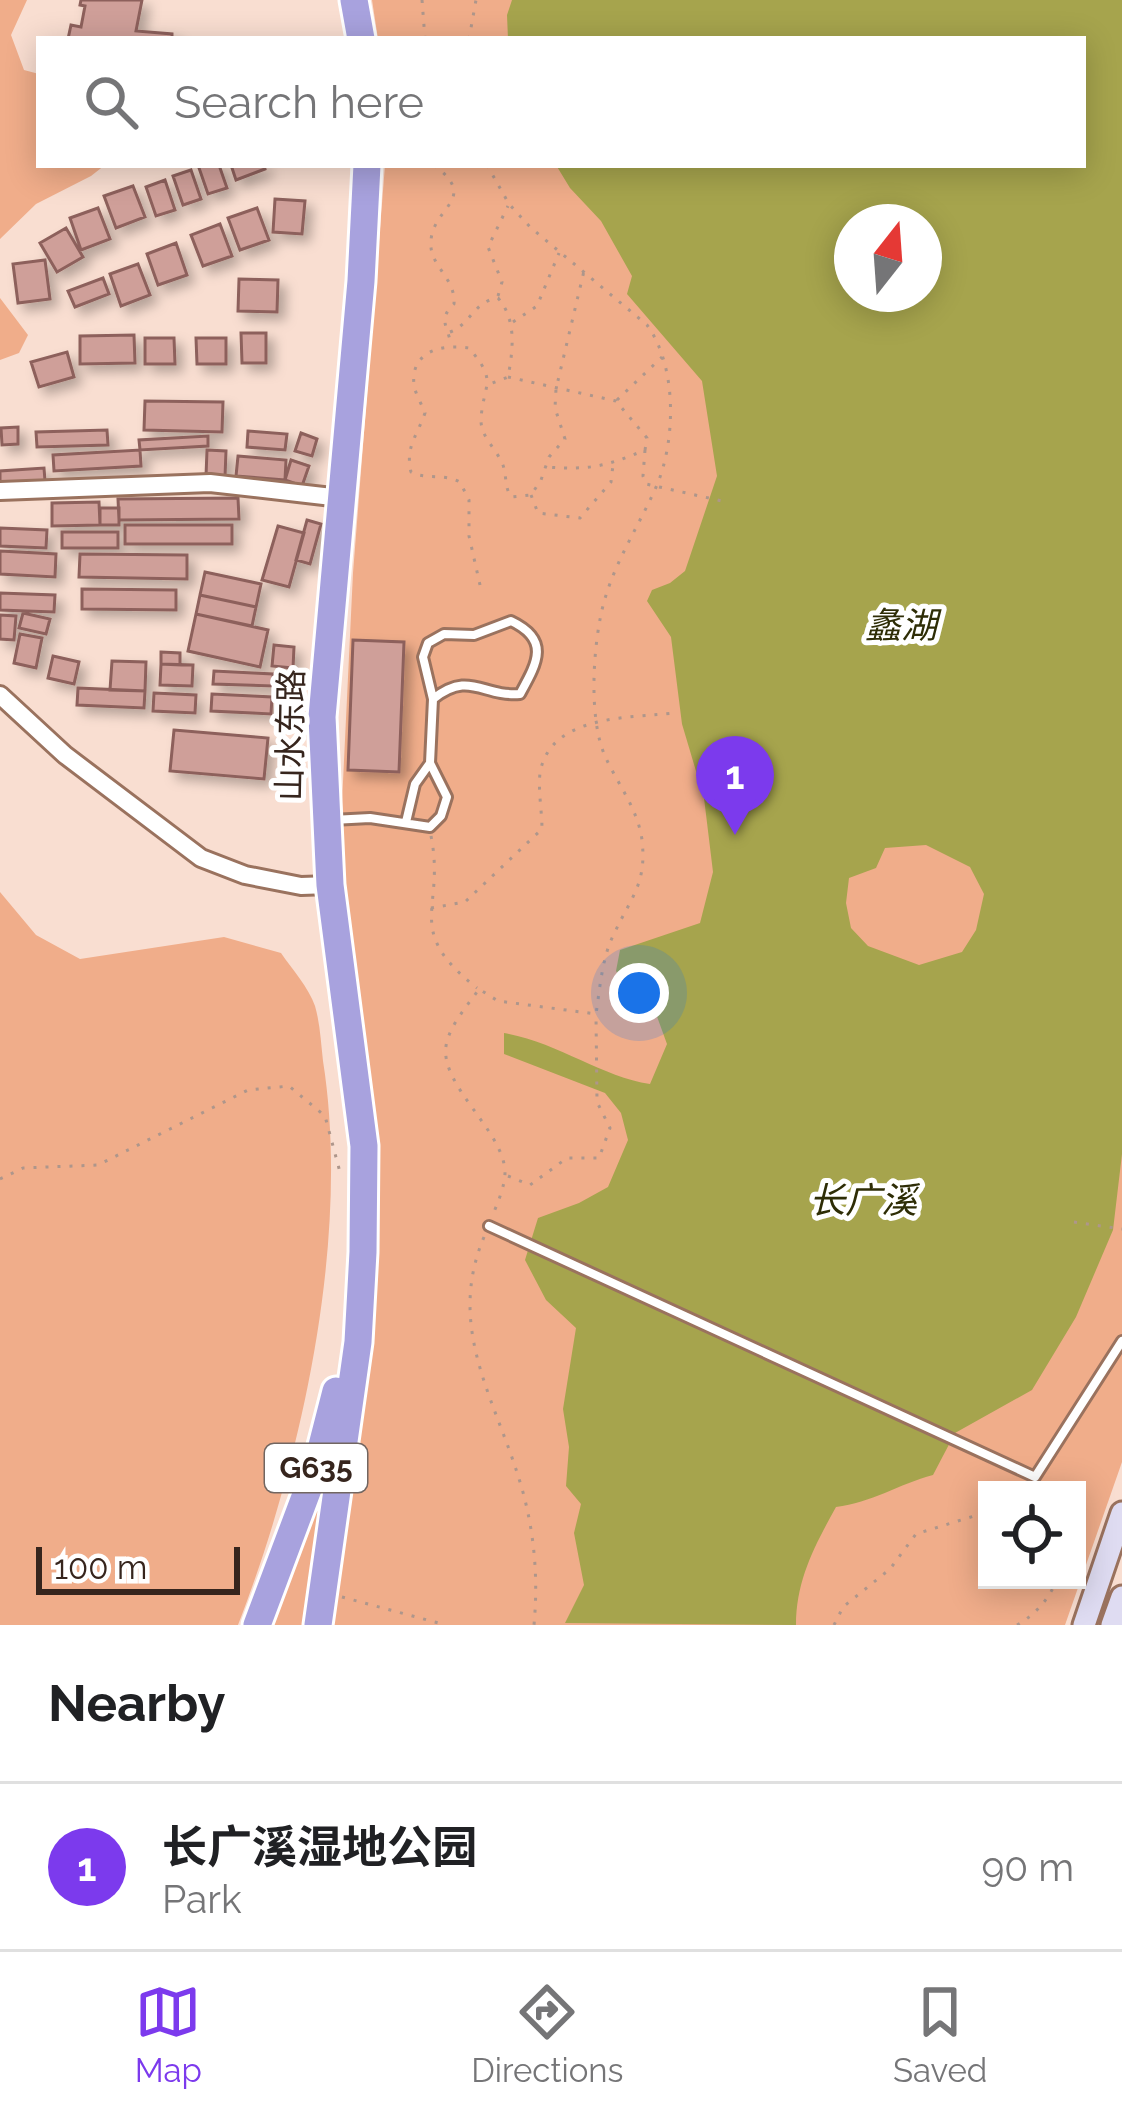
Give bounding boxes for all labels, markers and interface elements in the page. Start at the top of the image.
search box [36,36,1086,168]
icon: search [78,69,144,135]
text: Search here [174,76,424,129]
north arrow [834,204,942,312]
water label: 蠡湖 [865,604,942,646]
street label: 山水东路 [270,669,311,801]
pin: 1 [696,736,774,835]
your location [609,963,669,1023]
water label: 长广溪 [809,1179,921,1221]
road number: G635 [265,1444,367,1492]
map controls [978,1481,1086,1589]
button: locate [978,1481,1086,1589]
scale bar [36,1541,240,1594]
text: 100 m [54,1548,147,1587]
text: Nearby [48,1673,225,1733]
text: 长广溪湿地公园 [162,1821,477,1874]
text: 1 [77,1844,97,1890]
text: 90 m [981,1844,1074,1890]
text: Park [162,1876,242,1922]
tab: Map [135,1979,202,2090]
tab: Directions [471,1979,624,2090]
tab: Saved [893,1979,987,2090]

